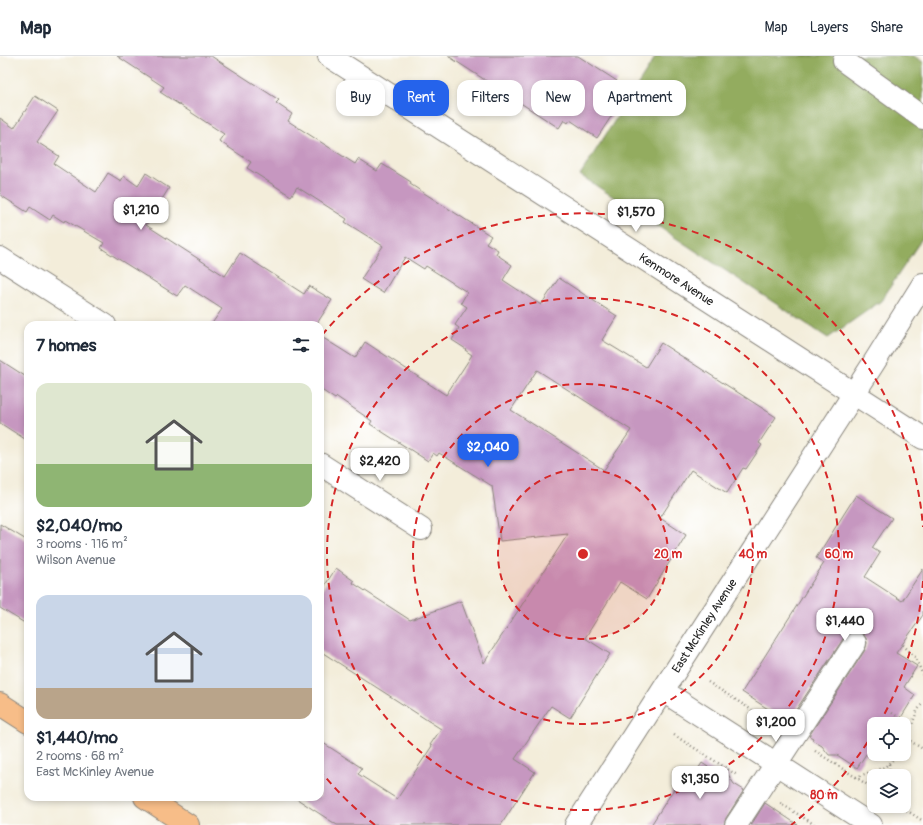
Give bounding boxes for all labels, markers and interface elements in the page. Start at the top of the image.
text: Map [20,16,51,40]
text: Map [765,19,788,36]
text: Layers [810,19,848,36]
text: Share [870,19,903,36]
chip: Buy [336,80,385,116]
chip: Rent [393,80,449,116]
chip: Filters [457,80,523,116]
chip: New [531,80,585,116]
chip: Apartment [593,80,686,116]
pin: $1,210 [108,197,174,231]
pin: $1,570 [603,199,669,233]
text: $1,210 [123,202,159,218]
text: $1,570 [617,204,655,220]
street label: Kenmore Avenue [636,250,717,310]
icon: filters [290,334,312,356]
text: 7 homes [36,335,96,356]
icon: home [138,409,210,481]
pin: $2,040 [455,434,521,468]
text: $2,040 [467,439,509,455]
pin: $2,420 [347,448,413,482]
text: $2,420 [359,453,401,469]
text: $2,040/mo [36,515,122,536]
text: 3 rooms · 116 m² [36,536,128,552]
centre of rings [576,547,590,561]
text: 20 m [654,547,682,562]
text: 40 m [738,547,768,562]
text: 60 m [825,547,854,562]
text: Wilson Avenue [36,552,115,568]
street label: East McKinley Avenue [669,576,741,676]
pin: $1,440 [812,608,878,642]
text: $1,440 [825,613,865,629]
icon: home [138,621,210,693]
pin: $1,200 [743,709,809,743]
text: $1,200 [756,714,796,730]
map controls [867,717,911,813]
button: locate [867,717,911,761]
text: $1,440/mo [36,727,118,748]
text: 2 rooms · 68 m² [36,748,124,764]
text: East McKinley Avenue [36,764,154,780]
pin: $1,350 [667,766,733,800]
button: layers [867,769,911,813]
text: $1,350 [681,771,719,787]
text: 80 m [810,788,838,803]

